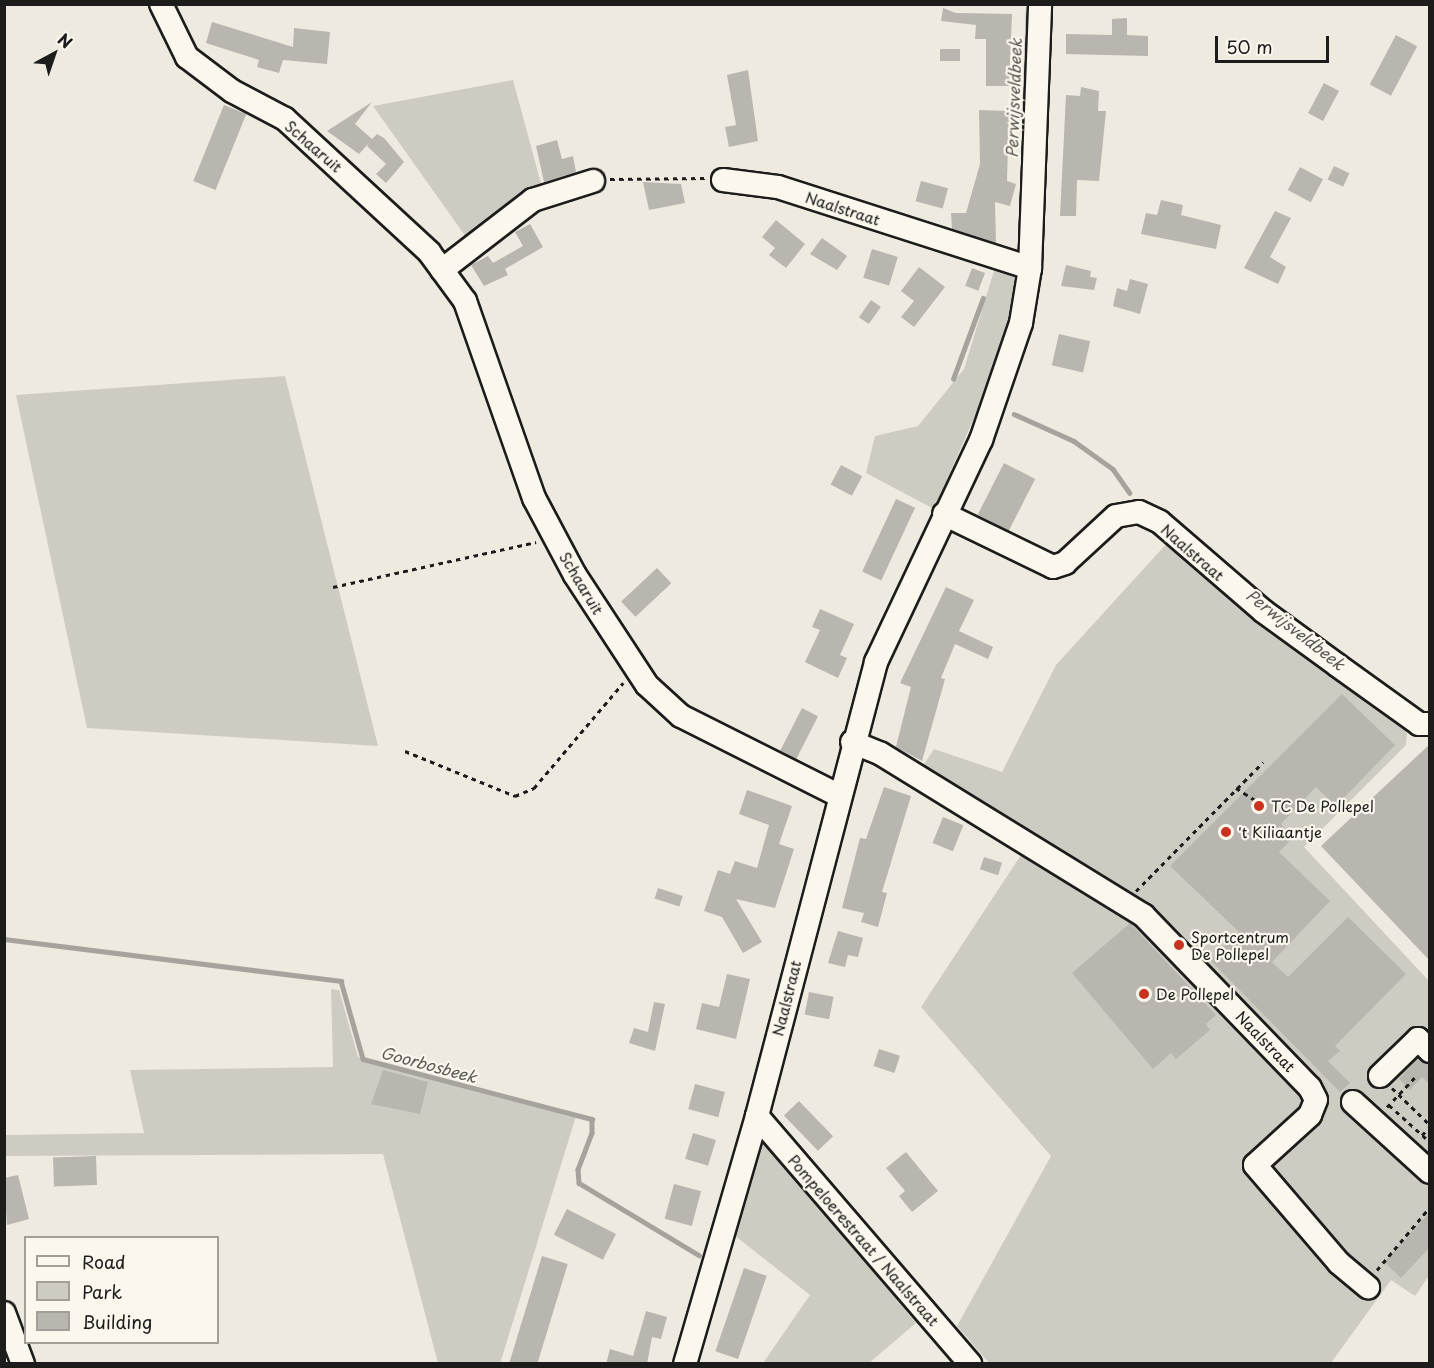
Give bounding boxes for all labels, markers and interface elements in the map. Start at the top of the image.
north arrow [24,24,84,84]
scale bar [1218,24,1332,62]
text: N [53,27,78,53]
text: 50 m [1226,33,1273,60]
water label: Perwijsveldbeek [1001,38,1025,158]
street label: Schaaruit [282,116,346,176]
street label: Naalstraat [803,187,883,229]
street label: Naalstraat [1158,520,1228,584]
street label: Schaaruit [556,548,608,618]
water label: Perwijsveldbeek [1243,585,1349,673]
place label: TC De Pollepel [1271,797,1376,815]
marker: TC De Pollepel [1252,799,1266,813]
place label: 't Kiliaantje [1238,823,1323,841]
marker: 't Kiliaantje [1219,825,1233,839]
place label: Sportcentrum De Pollepel [1191,927,1289,962]
marker: Sportcentrum De Pollepel [1172,938,1186,952]
street label: Naalstraat [768,958,804,1038]
place label: De Pollepel [1156,985,1235,1003]
marker: De Pollepel [1137,987,1151,1001]
street label: Naalstraat [1233,1007,1299,1075]
water label: Goorbosbeek [379,1042,479,1086]
street label: Pompeloerestraat / Naalstraat [785,1151,943,1329]
legend [24,1236,219,1344]
text: Road [82,1248,126,1275]
text: Park [82,1278,122,1305]
text: Building [82,1308,152,1335]

